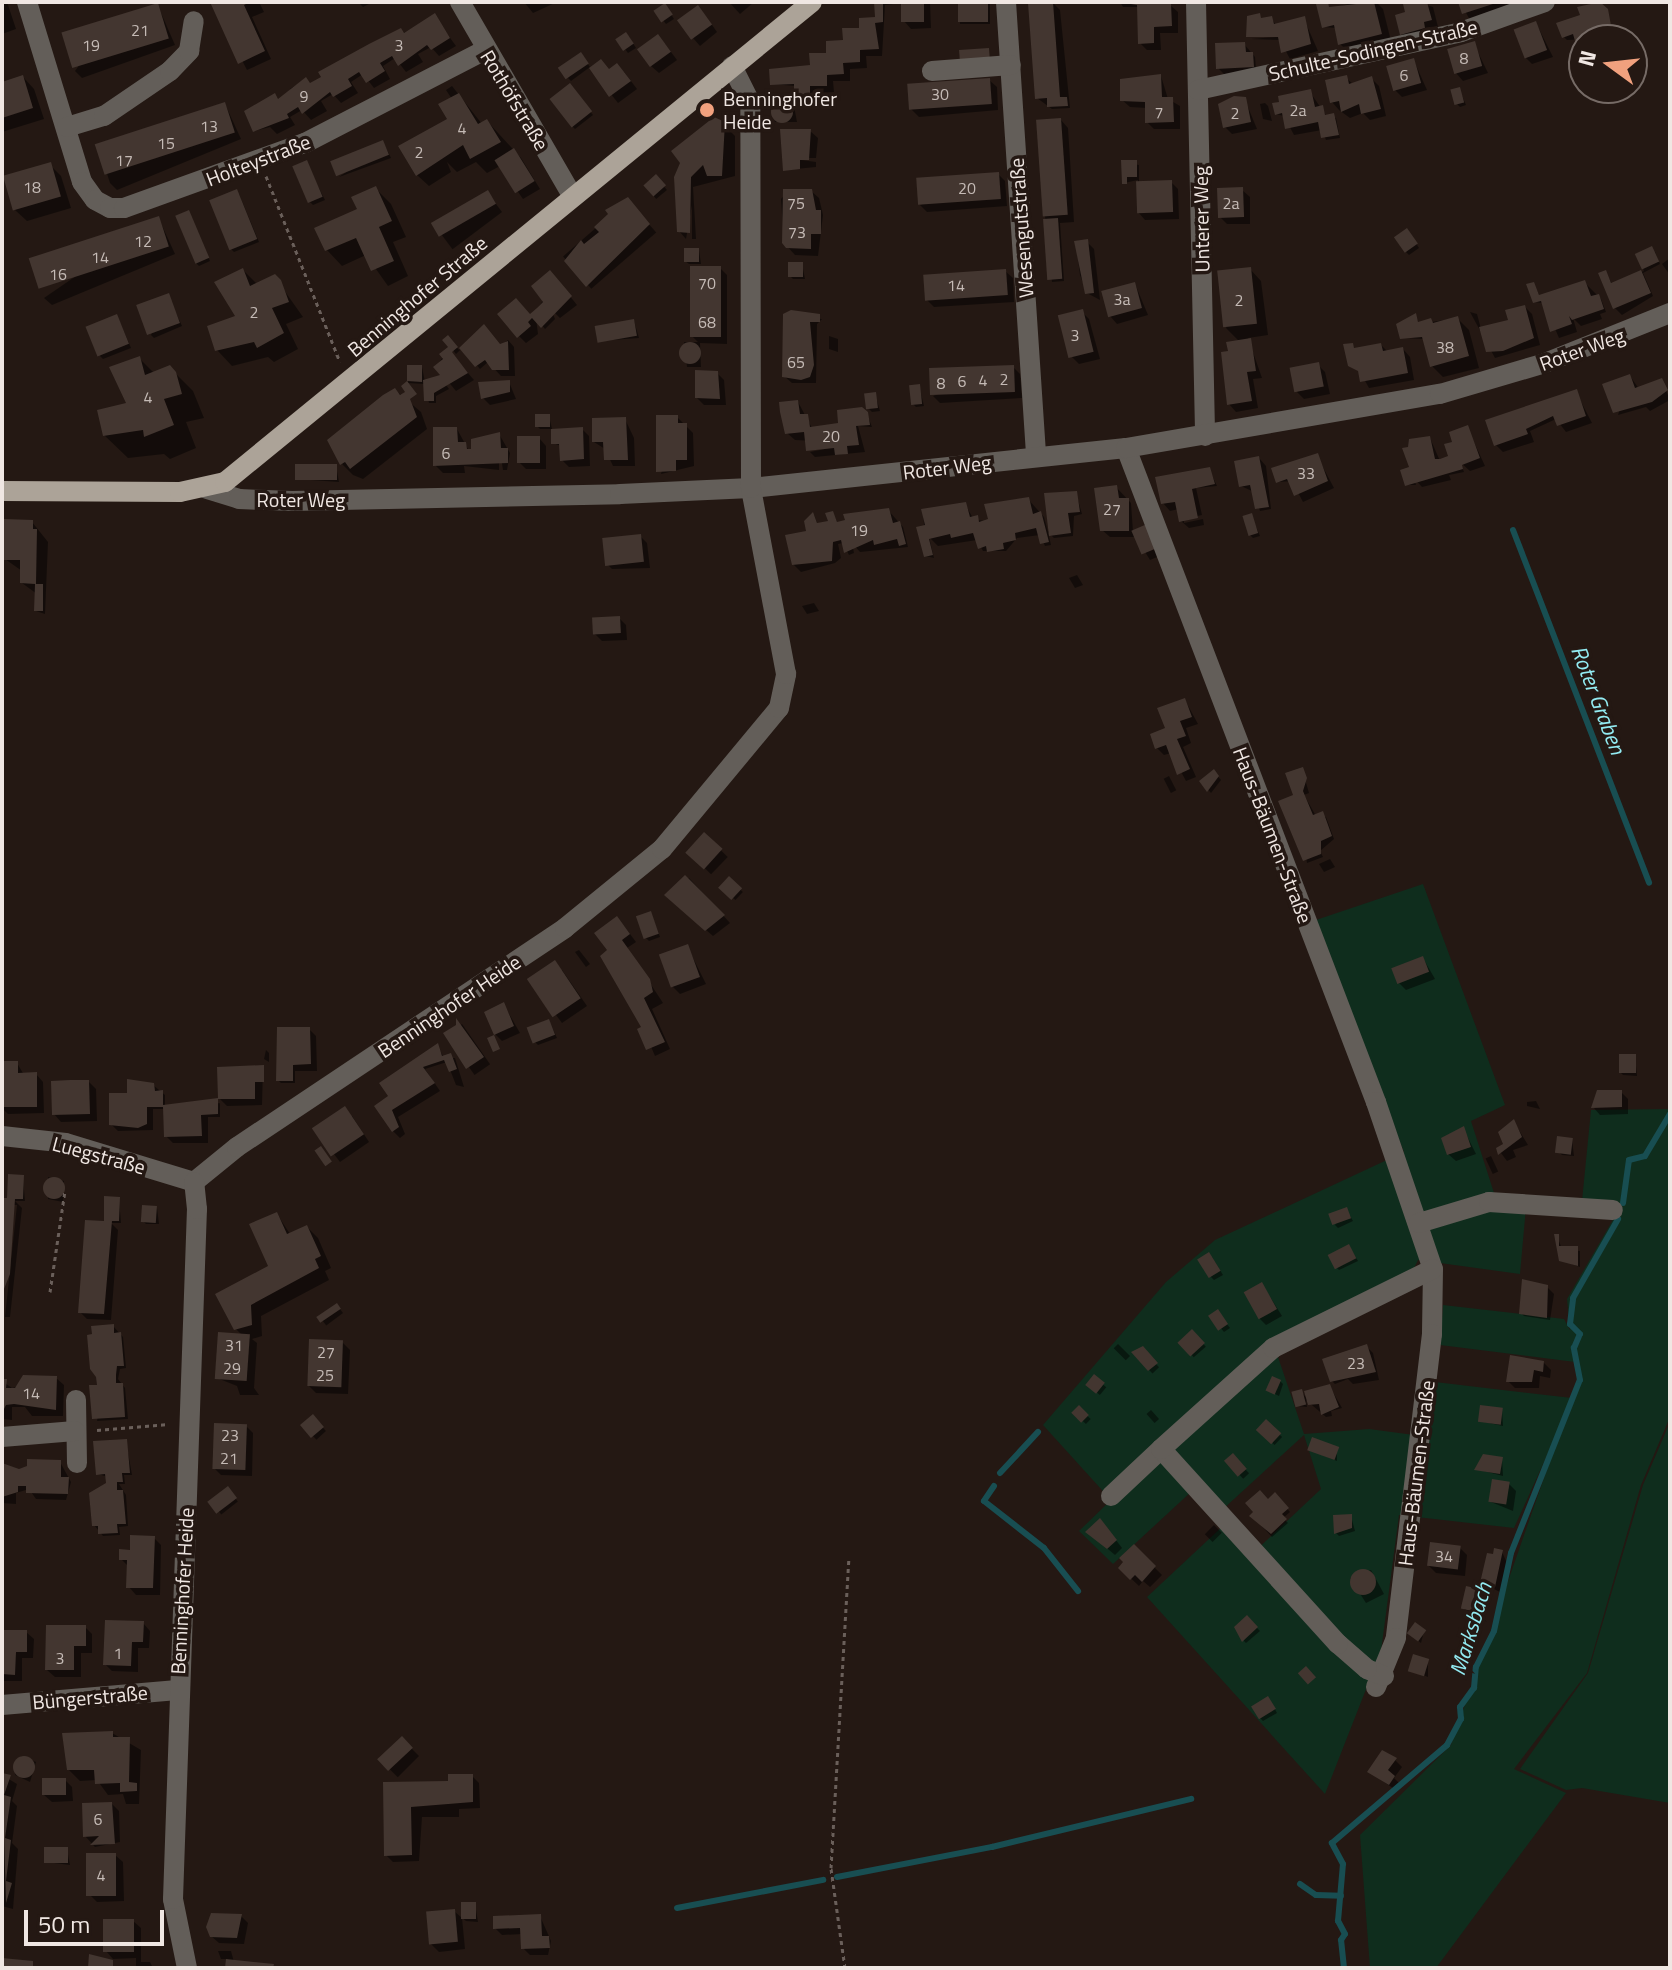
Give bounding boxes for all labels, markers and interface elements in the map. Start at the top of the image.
street label: Schulte-Sodingen-Straße [1266,14,1480,86]
house number: 21 [131,20,149,40]
north arrow [1568,24,1648,104]
house number: 19 [82,35,100,55]
house number: 3 [395,35,403,55]
street label: Rothöfstraße [476,46,554,154]
text: N [1568,47,1605,70]
house number: 8 [1460,48,1468,68]
house number: 6 [1400,65,1408,85]
house number: 30 [931,84,949,104]
house number: 9 [300,86,308,106]
place label: Benninghofer Heide [723,86,837,133]
house number: 2a [1290,100,1306,120]
marker: Benninghofer Heide [698,101,716,119]
house number: 7 [1155,102,1163,122]
house number: 2 [1231,103,1239,123]
house number: 13 [200,116,218,136]
house number: 4 [458,118,466,138]
street label: Holteystraße [202,129,314,191]
house number: 15 [157,133,175,153]
house number: 2 [415,142,423,162]
house number: 17 [115,150,133,170]
street label: Wesengutstraße [1004,157,1038,299]
street label: Unterer Weg [1188,166,1214,272]
house number: 18 [23,177,41,197]
house number: 20 [958,178,976,198]
house number: 75 [787,193,805,213]
house number: 2a [1223,193,1239,213]
house number: 73 [788,222,806,242]
house number: 12 [134,231,152,251]
street label: Benninghofer Straße [342,231,492,361]
house number: 14 [91,247,109,267]
house number: 16 [49,264,67,284]
house number: 70 [698,273,716,293]
house number: 14 [947,275,965,295]
house number: 3a [1114,289,1130,309]
house number: 2 [1235,290,1243,310]
house number: 2 [250,302,258,322]
house number: 68 [698,312,716,332]
street label: Roter Weg [1536,323,1628,375]
house number: 3 [1071,325,1079,345]
house number: 38 [1436,337,1454,357]
house number: 65 [787,352,805,372]
house number: 2 [1000,369,1008,389]
house number: 4 [979,370,987,390]
house number: 6 [958,371,966,391]
house number: 8 [937,373,945,393]
house number: 4 [144,387,152,407]
house number: 20 [822,426,840,446]
house number: 6 [442,443,450,463]
street label: Roter Weg [901,450,993,484]
house number: 33 [1297,463,1315,483]
street label: Roter Weg [257,487,345,511]
house number: 27 [1103,499,1121,519]
house number: 19 [850,520,868,540]
water label: Roter Graben [1565,642,1631,758]
street label: Haus-Bäumen-Straße [1228,743,1318,927]
street label: Benninghofer Heide [373,949,525,1063]
street label: Luegstraße [50,1131,148,1179]
house number: 31 [225,1335,243,1355]
house number: 27 [317,1342,335,1362]
house number: 23 [1347,1353,1365,1373]
house number: 29 [223,1358,241,1378]
house number: 25 [316,1365,334,1385]
street label: Haus-Bäumen-Straße [1393,1379,1439,1567]
house number: 14 [22,1383,40,1403]
house number: 23 [221,1425,239,1445]
house number: 21 [220,1448,238,1468]
street label: Benninghofer Heide [166,1507,198,1675]
house number: 34 [1435,1546,1453,1566]
water label: Marksbach [1444,1579,1498,1679]
house number: 1 [114,1643,122,1663]
house number: 3 [56,1648,64,1668]
street label: Büngerstraße [31,1680,149,1714]
house number: 6 [94,1809,102,1829]
house number: 4 [97,1865,105,1885]
scale bar [28,1894,168,1944]
text: 50 m [38,1906,90,1942]

